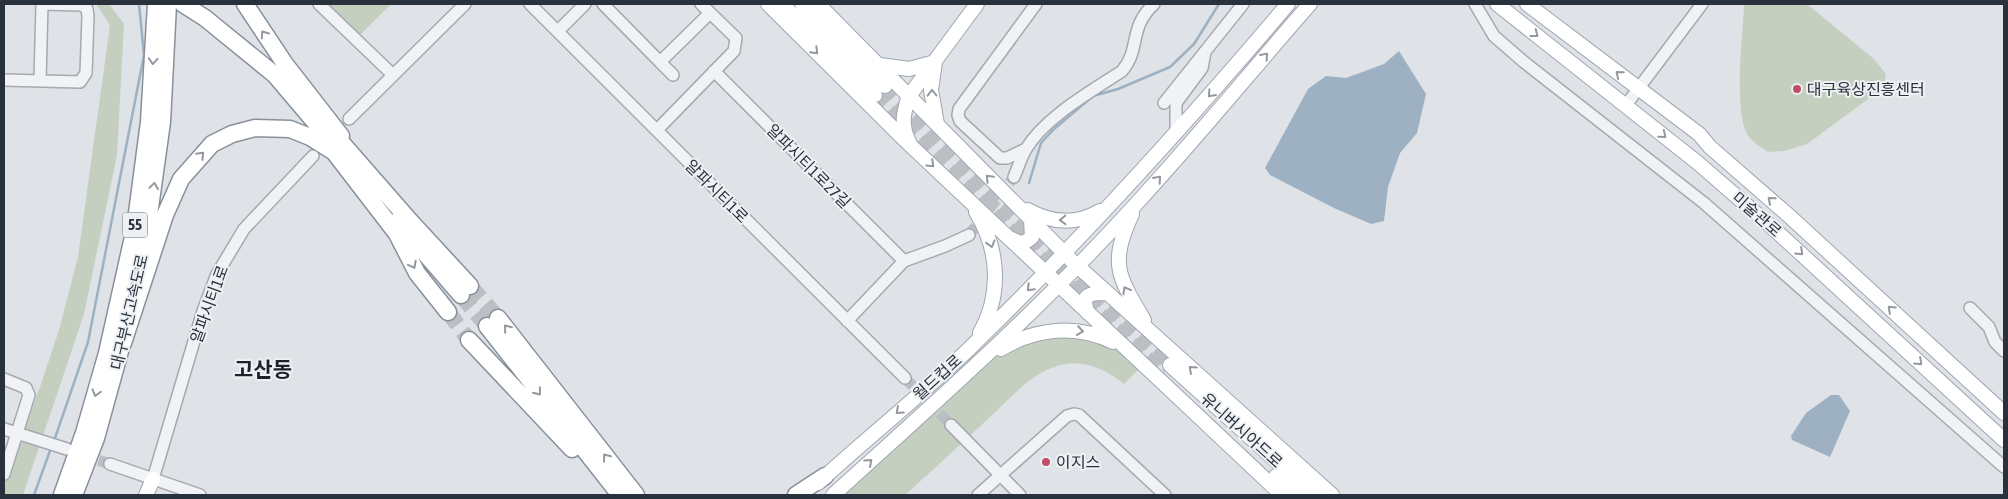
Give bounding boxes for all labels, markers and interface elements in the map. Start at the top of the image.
one-way arrow [1530,28,1539,37]
one-way arrow [261,30,270,40]
one-way arrow [809,45,818,54]
one-way arrow [1259,53,1268,62]
one-way arrow [148,57,159,65]
one-way arrow [1616,72,1625,80]
place label: 대구육상진흥센터 [1807,80,1925,98]
marker: 대구육상진흥센터 [1791,83,1803,95]
one-way arrow [1208,88,1217,97]
one-way arrow [927,89,937,96]
street label: 알파시티1로27길 [763,120,855,212]
one-way arrow [1657,129,1666,137]
one-way arrow [195,151,204,160]
street label: 알파시티1로 [682,156,752,226]
one-way arrow [925,158,934,167]
one-way arrow [986,175,995,184]
one-way arrow [1153,175,1162,184]
one-way arrow [148,182,159,190]
street label: 미술관로 [1729,188,1785,240]
one-way arrow [1768,197,1777,205]
road number: 55 [122,212,148,238]
one-way arrow [1059,215,1067,226]
one-way arrow [985,239,995,247]
one-way arrow [1794,246,1803,255]
street label: 대구부산고속도로 [107,252,151,371]
one-way arrow [407,260,417,269]
street label: 알파시티1로 [187,263,231,345]
one-way arrow [1027,282,1036,291]
one-way arrow [1122,286,1132,295]
one-way arrow [1888,306,1897,315]
one-way arrow [504,325,512,334]
one-way arrow [1076,326,1084,336]
street label: 월드컵로 [909,350,965,403]
one-way arrow [1914,356,1923,365]
district label: 고산동 [234,357,292,381]
one-way arrow [1189,366,1198,375]
one-way arrow [533,386,541,395]
one-way arrow [91,388,101,396]
street label: 유니버시아드로 [1198,389,1287,471]
one-way arrow [896,405,905,414]
one-way arrow [603,453,612,462]
place label: 이지스 [1056,453,1100,471]
marker: 이지스 [1040,456,1052,468]
one-way arrow [864,459,873,468]

